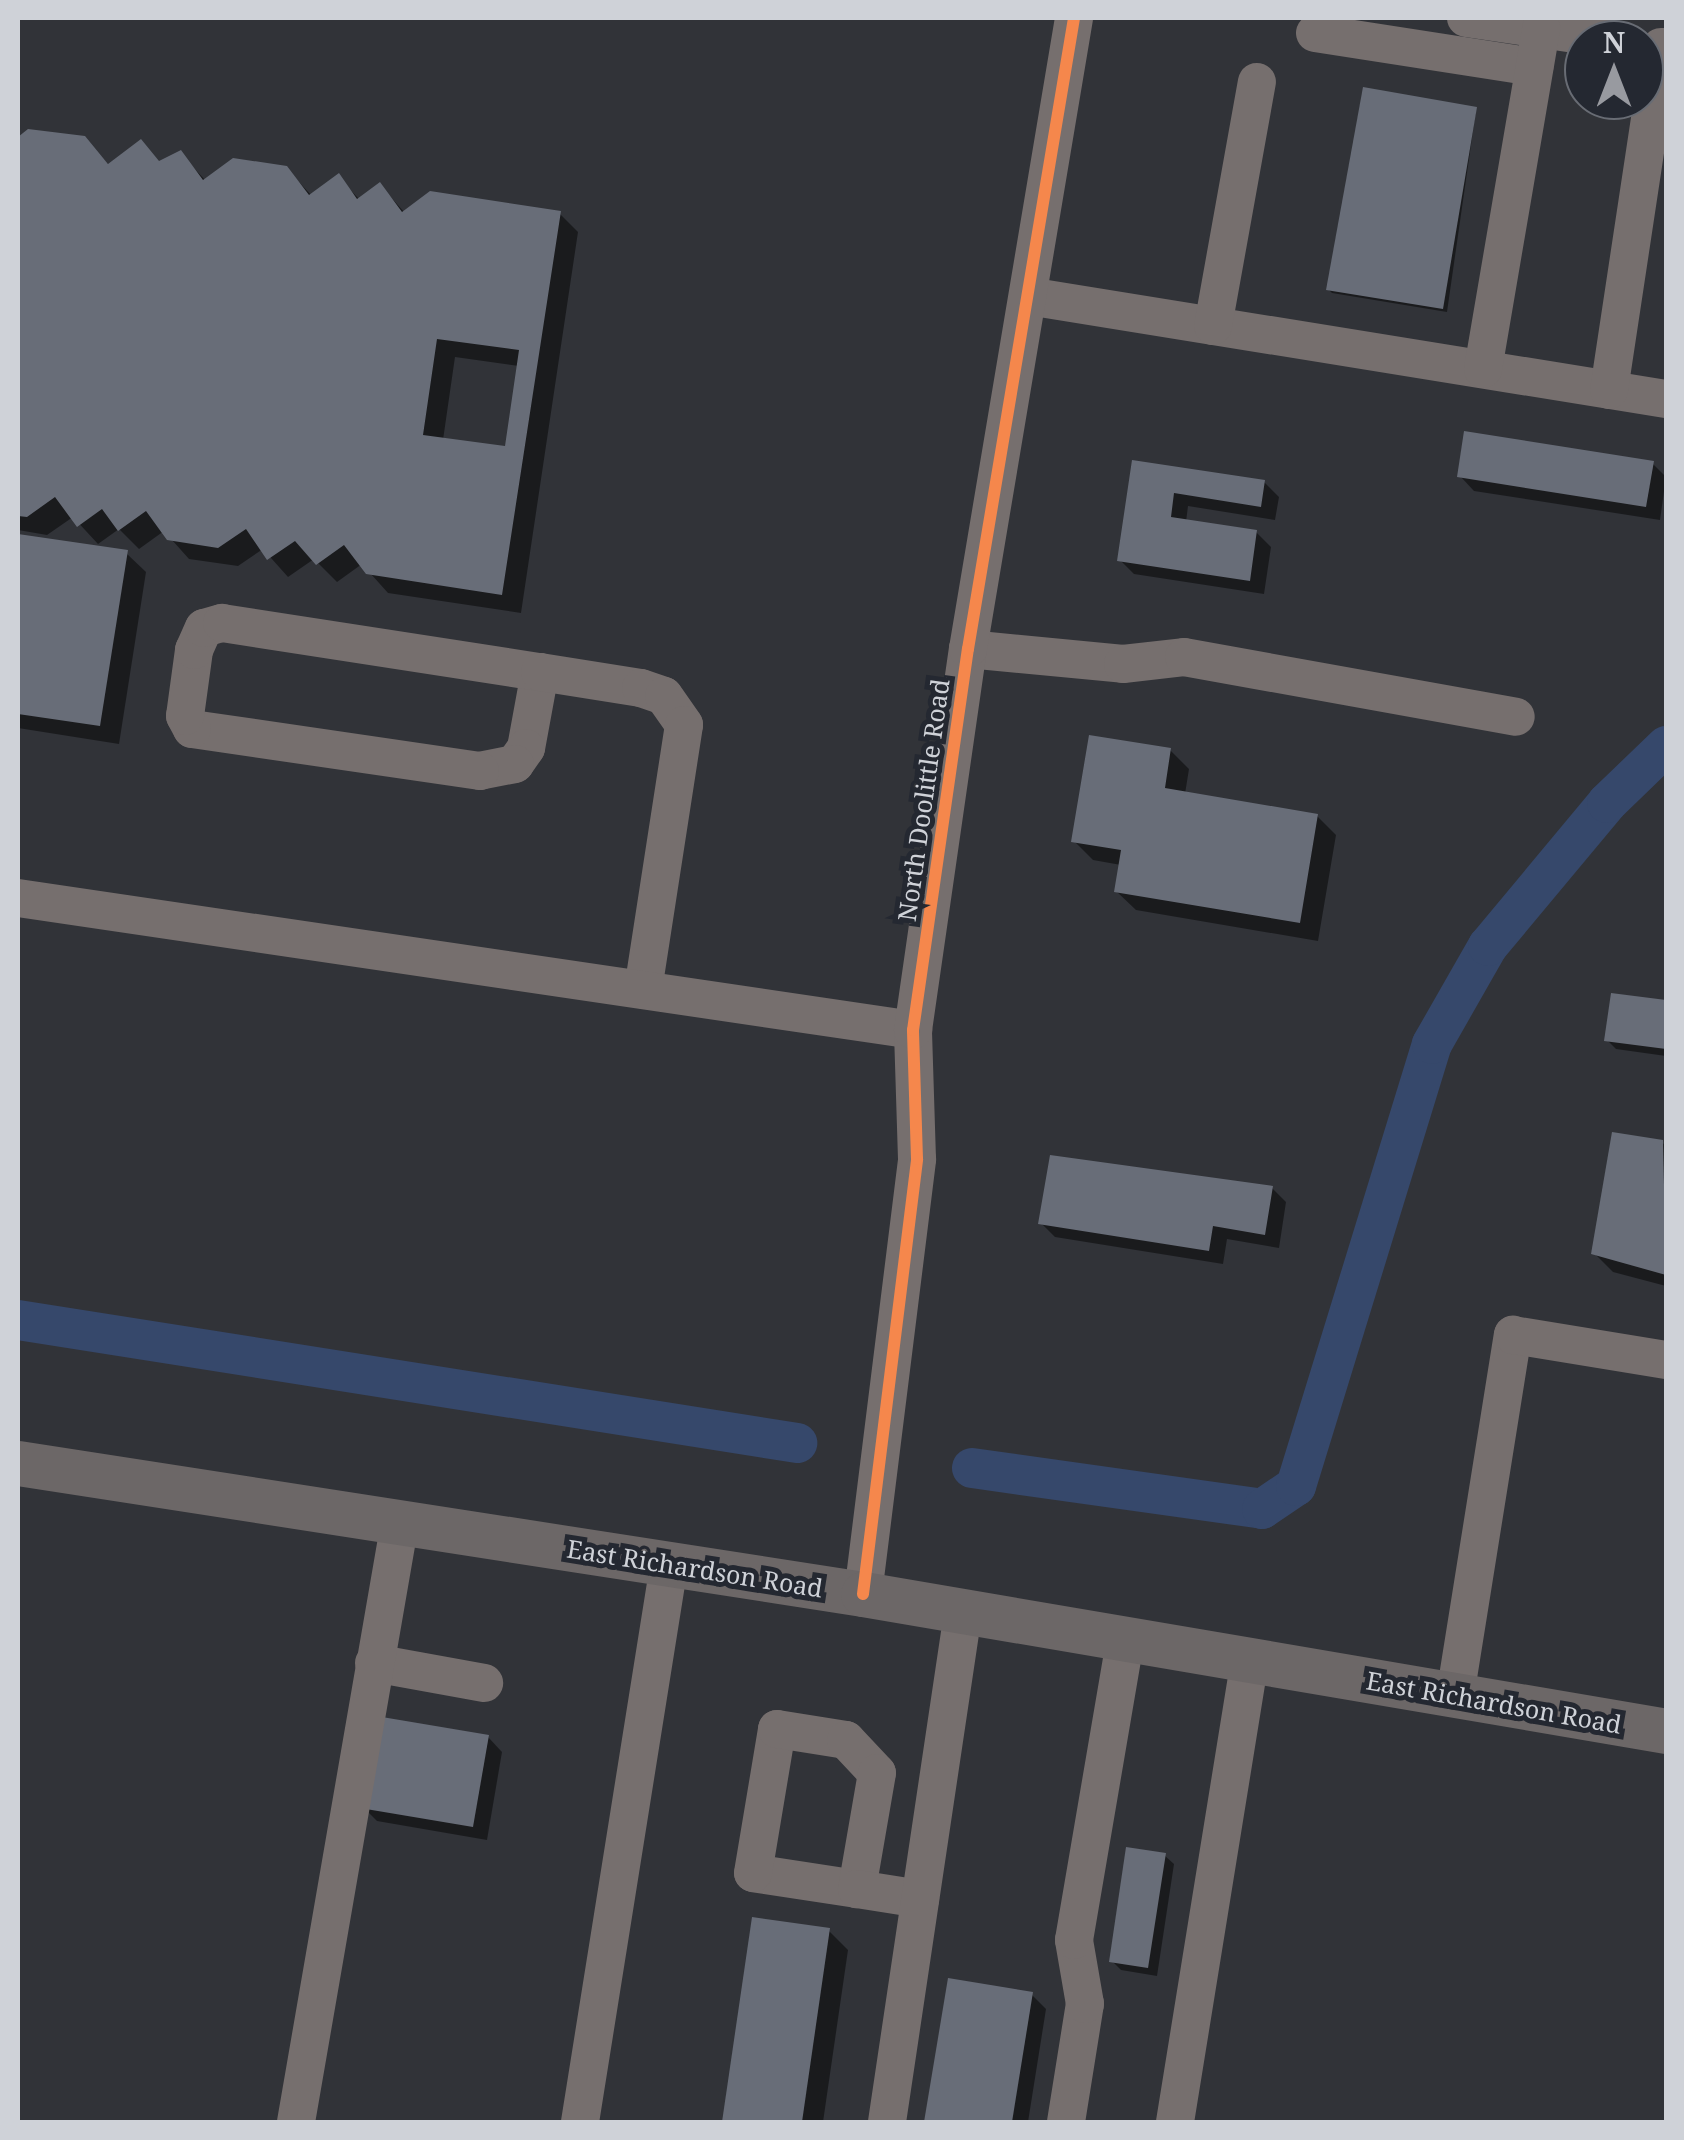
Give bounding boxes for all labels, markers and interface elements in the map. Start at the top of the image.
north arrow [1564,20,1664,120]
text: N [1603,23,1625,61]
street label: North Doolittle Road [891,677,955,923]
street label: East Richardson Road [565,1533,825,1603]
street label: East Richardson Road [1364,1665,1624,1739]

